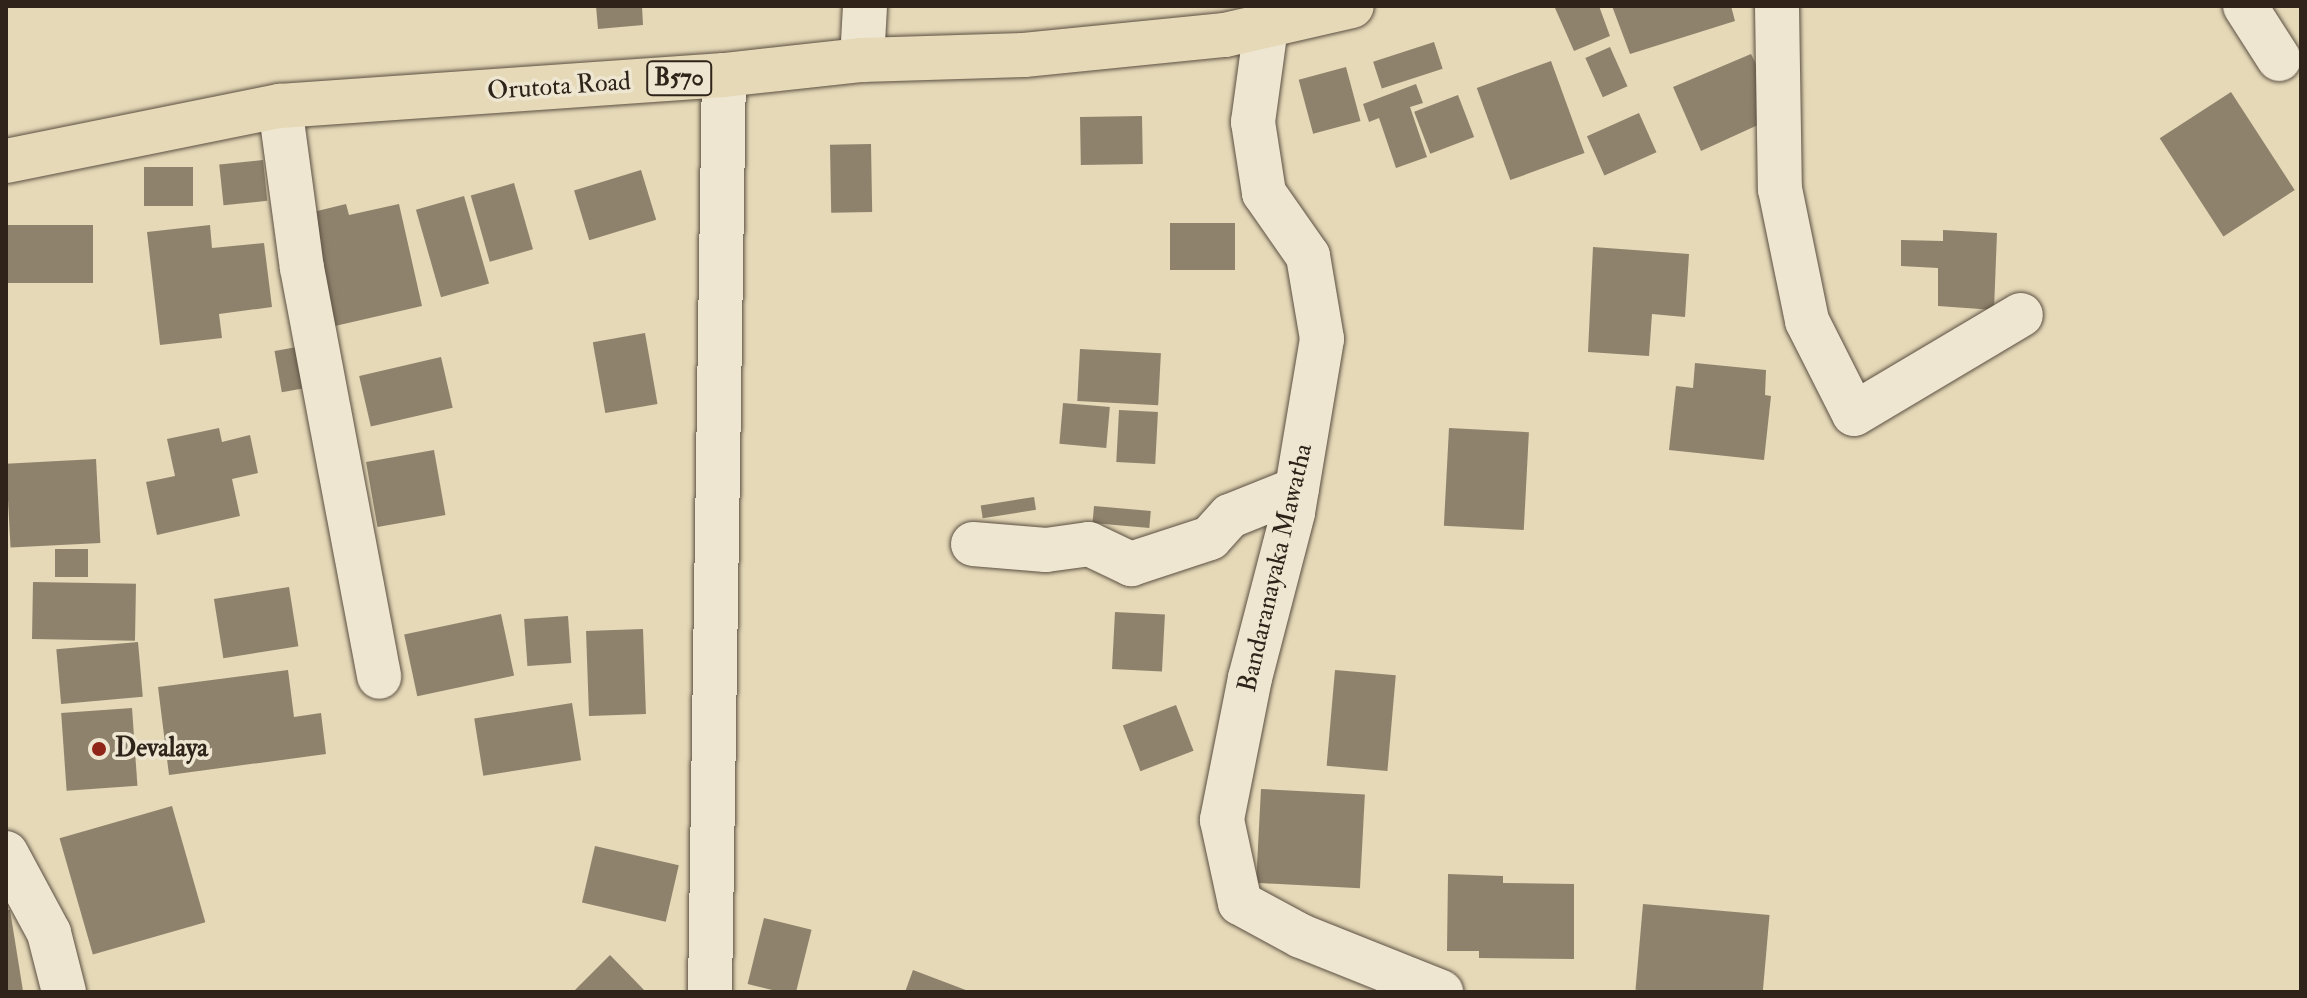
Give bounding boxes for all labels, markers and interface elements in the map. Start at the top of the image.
road number: B570 [645,58,713,98]
street label: Orutota Road [486,66,632,108]
street label: Bandaranayaka Mawatha [1232,441,1320,695]
place label: Devalaya [115,733,208,765]
marker: Devalaya [90,740,108,758]

